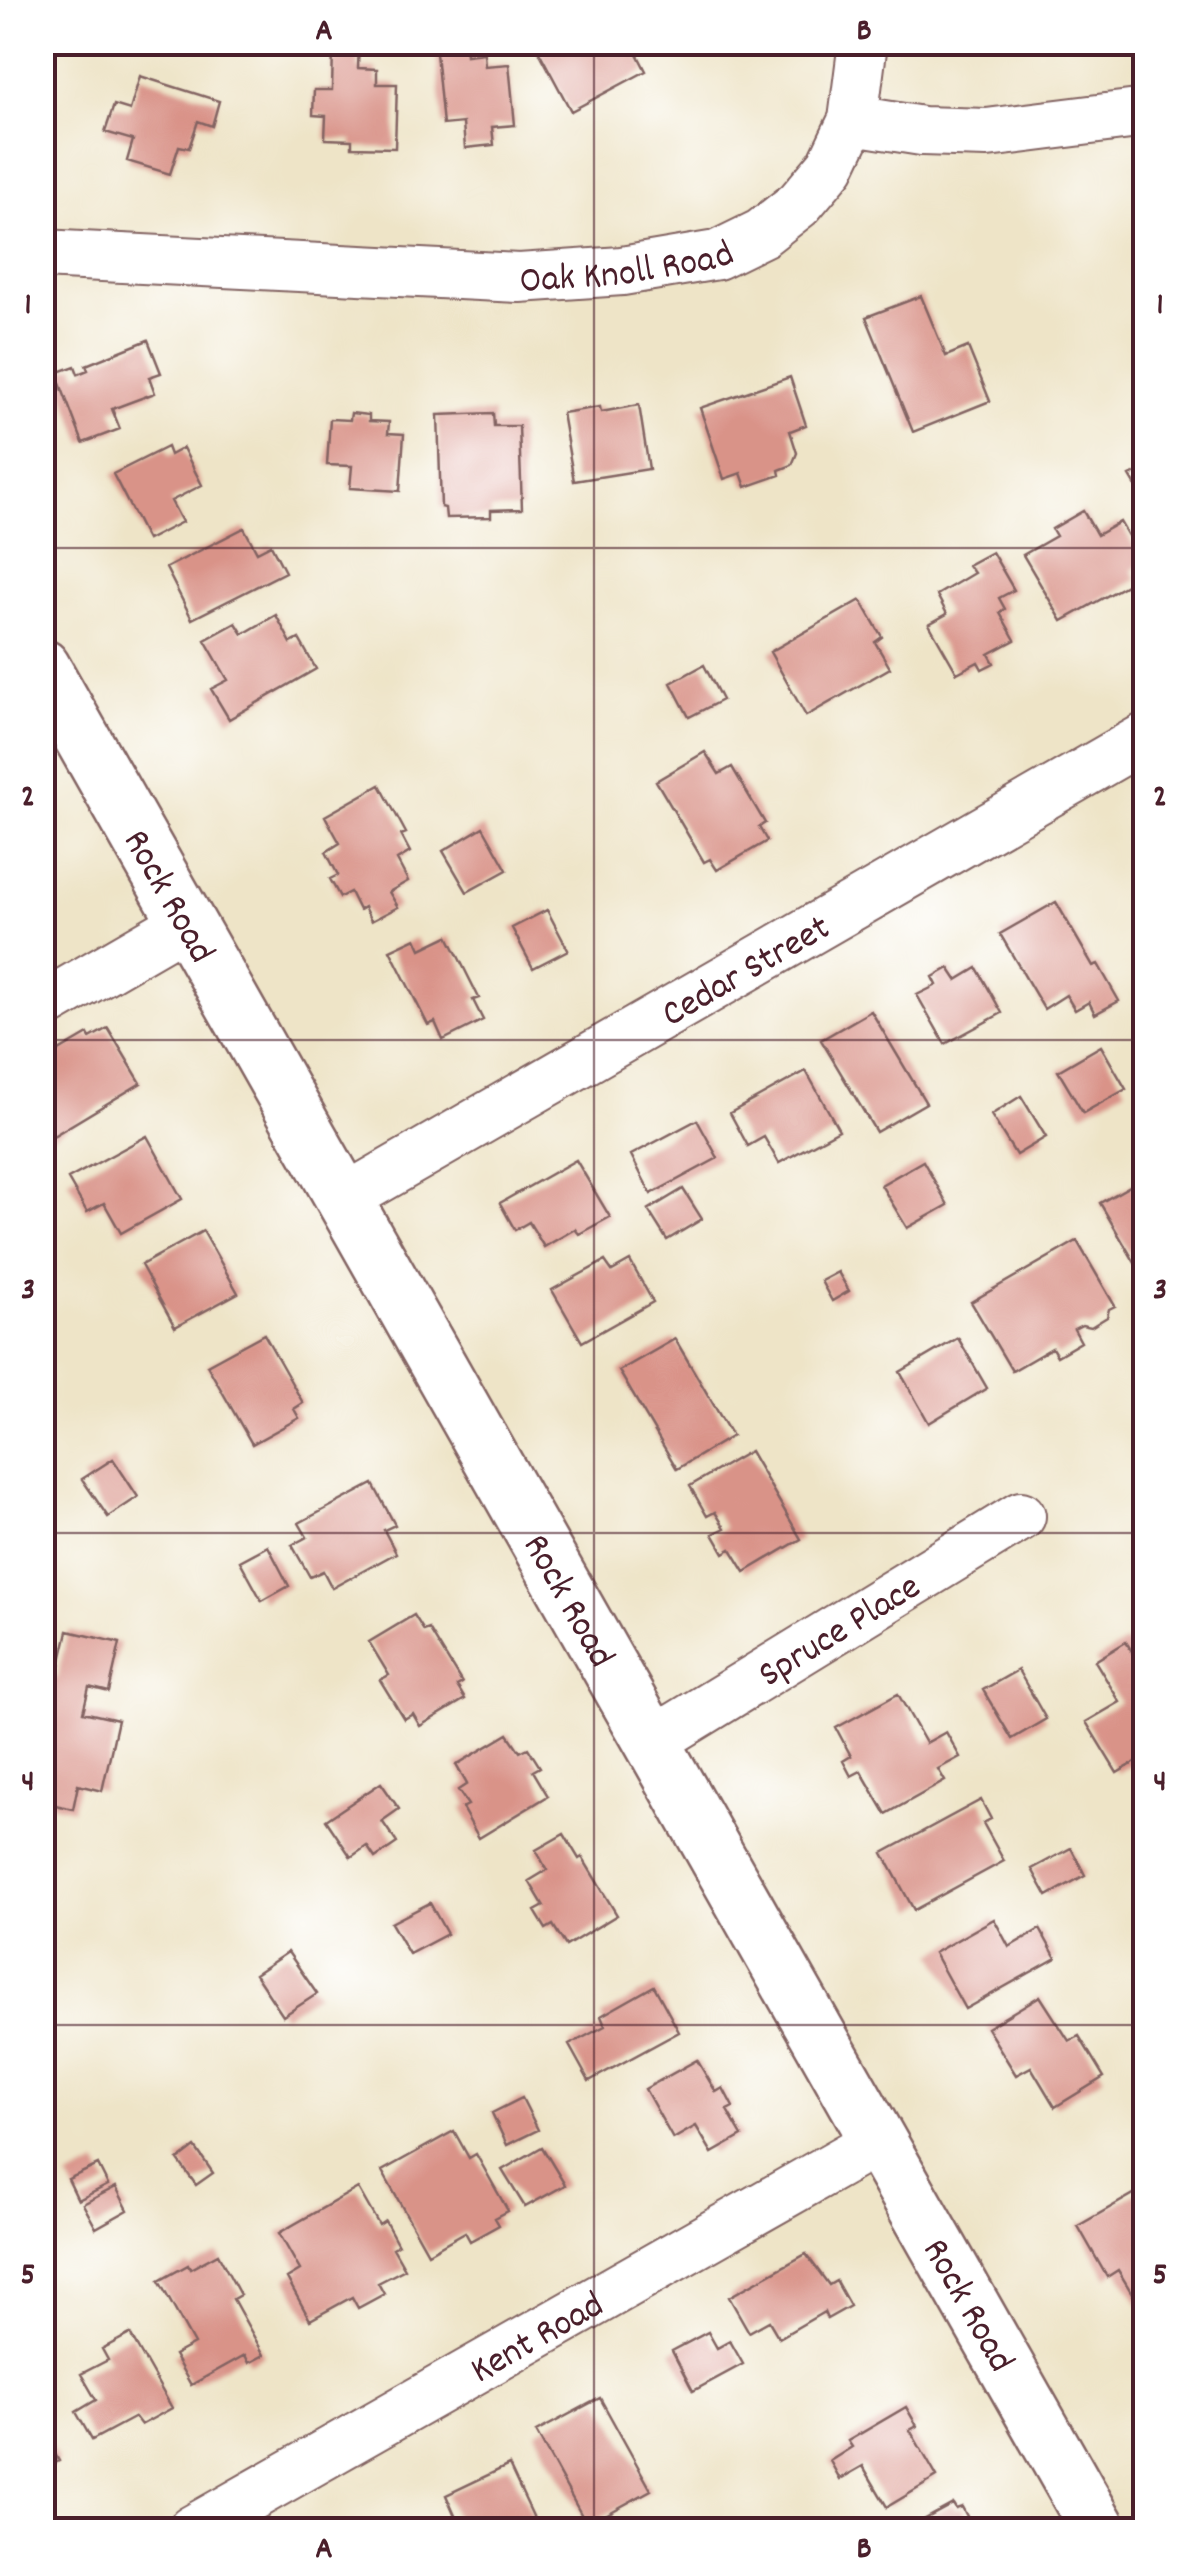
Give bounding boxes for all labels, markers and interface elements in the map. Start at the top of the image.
text: A [315,10,333,56]
text: B [856,10,872,56]
street label: Oak Knoll Road [518,229,745,311]
text: 1 [24,284,32,330]
text: 1 [1156,284,1164,330]
text: 2 [21,776,35,822]
text: 2 [1153,776,1167,822]
street label: Rock Road [107,820,226,975]
street label: Cedar Street [653,903,842,1044]
text: 3 [21,1269,35,1315]
text: 3 [1153,1269,1167,1315]
street label: Rock Road [506,1525,626,1679]
street label: Spruce Place [749,1562,933,1704]
text: 4 [21,1761,35,1807]
text: 4 [1153,1761,1167,1807]
street label: Rock Road [906,2229,1026,2384]
text: 5 [21,2254,35,2300]
text: 5 [1153,2254,1167,2300]
street label: Kent Road [461,2280,615,2400]
text: A [315,2528,333,2573]
text: B [856,2528,872,2573]

